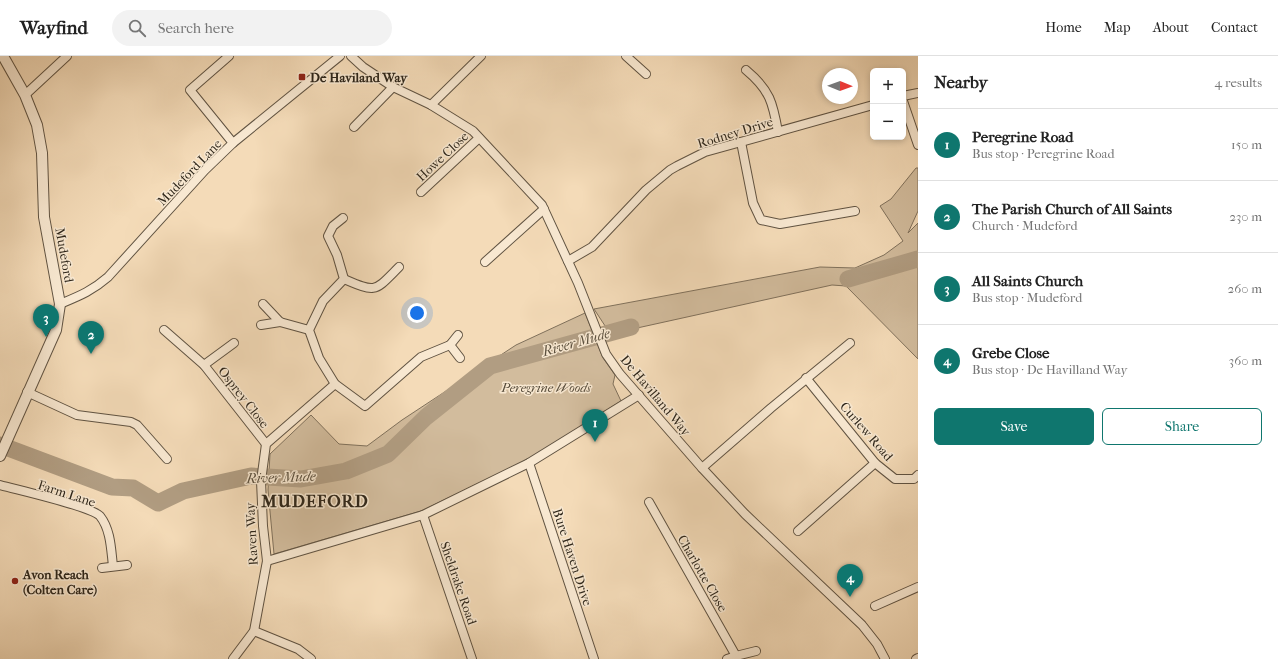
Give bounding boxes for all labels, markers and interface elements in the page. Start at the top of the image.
search box [112,10,392,46]
text: Wayfind [20,17,88,39]
icon: search [126,17,148,39]
text: Search here [158,19,234,37]
text: Home [1045,19,1082,36]
text: Map [1104,19,1131,36]
text: About [1153,19,1189,36]
text: Contact [1211,19,1258,36]
north arrow [822,68,858,104]
map controls [870,68,906,140]
button: + [870,68,906,104]
place label: De Haviland Way [310,70,408,86]
marker: De Haviland Way [297,72,307,82]
text: Nearby [934,72,988,92]
text: 4 results [1215,75,1262,90]
button: − [870,104,906,140]
street label: Rodney Drive [696,114,775,151]
street label: Howe Close [413,128,472,184]
text: Peregrine Road [972,128,1073,146]
street label: Mudeford Lane [154,136,225,209]
text: 1 [945,137,949,152]
text: 150 m [1231,137,1262,152]
text: Bus stop · Peregrine Road [972,146,1115,161]
text: The Parish Church of All Saints [972,200,1172,218]
text: 2 [944,209,950,224]
text: 230 m [1229,209,1262,224]
text: Church · Mudeford [972,218,1077,233]
street label: Mudeford [52,226,77,285]
text: All Saints Church [972,272,1083,290]
text: 3 [944,281,950,296]
text: 260 m [1228,281,1262,296]
text: Bus stop · Mudeford [972,290,1082,305]
your location [407,303,427,323]
pin: 3 [33,304,59,337]
pin: 2 [78,321,104,354]
water label: River Mude [540,325,612,360]
text: Grebe Close [972,344,1050,362]
street label: De Havilland Way [617,352,694,440]
text: 4 [943,353,951,368]
text: 360 m [1229,353,1262,368]
text: Bus stop · De Havilland Way [972,362,1127,377]
street label: Osprey Close [215,364,273,431]
park label: Peregrine Woods [500,380,592,395]
street label: Curlew Road [837,399,897,464]
button: Save [934,408,1094,445]
button: Share [1102,408,1262,445]
pin: 1 [582,409,608,442]
water label: River Mude [245,468,316,487]
street label: Farm Lane [36,477,98,510]
district label: MUDEFORD [260,491,369,511]
street label: Raven Way [242,501,261,566]
street label: Bure Haven Drive [550,507,595,608]
street label: Charlotte Close [675,532,731,615]
street label: Sheldrake Road [437,540,480,628]
pin: 4 [837,564,863,597]
place label: Avon Reach (Colten Care) [22,567,97,597]
marker: Avon Reach (Colten Care) [10,576,20,586]

